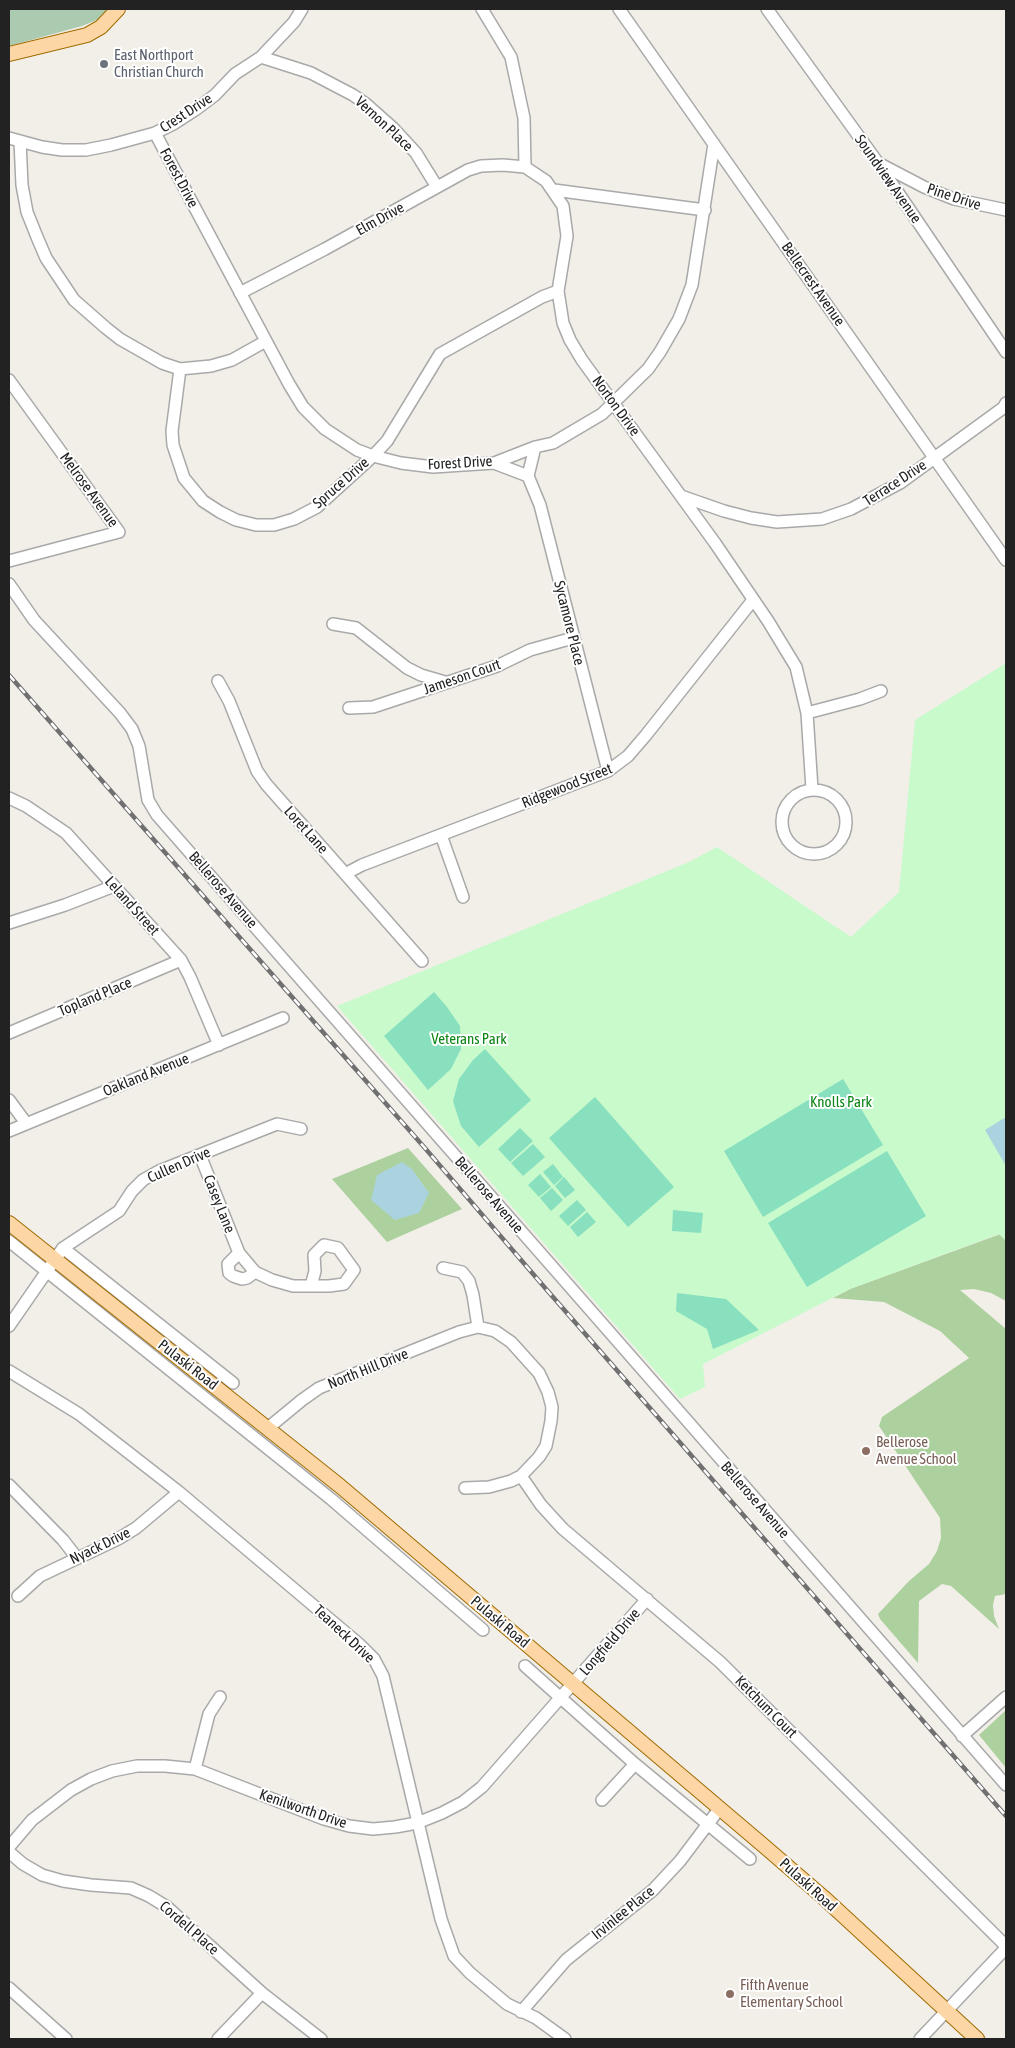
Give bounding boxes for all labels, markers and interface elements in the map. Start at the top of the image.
place label: East Northport Christian Church [114,46,204,81]
marker: East Northport Christian Church [98,58,110,70]
street label: Crest Drive [156,89,216,137]
street label: Vernon Place [351,93,417,155]
street label: Soundview Avenue [851,131,925,227]
street label: Forest Drive [156,145,202,211]
street label: Pine Drive [925,180,983,214]
street label: Elm Drive [353,198,407,240]
street label: Bellecrest Avenue [777,239,849,329]
street label: Norton Drive [588,372,644,440]
street label: Melrose Avenue [56,449,122,531]
street label: Forest Drive [427,452,493,474]
street label: Spruce Drive [309,454,373,512]
street label: Terrace Drive [860,456,930,510]
street label: Sycamore Place [550,579,588,667]
street label: Jameson Court [421,655,503,699]
street label: Ridgewood Street [519,760,615,812]
street label: Loret Lane [280,803,332,857]
street label: Bellerose Avenue [185,848,261,932]
street label: Leland Street [101,873,163,939]
street label: Topland Place [56,973,134,1021]
park label: Veterans Park [431,1030,507,1048]
street label: Oakland Avenue [100,1050,192,1100]
park label: Knolls Park [810,1093,872,1111]
street label: Cullen Drive [145,1143,213,1187]
street label: Bellerose Avenue [451,1153,527,1237]
street label: Casey Lane [199,1172,239,1236]
street label: Pulaski Road [154,1336,222,1394]
street label: North Hill Drive [325,1345,411,1393]
place label: Bellerose Avenue School [876,1433,957,1468]
marker: Bellerose Avenue School [860,1445,872,1457]
street label: Bellerose Avenue [717,1458,793,1542]
street label: Nyack Drive [67,1524,133,1568]
street label: Pulaski Road [467,1592,533,1652]
street label: Teaneck Drive [310,1601,378,1667]
street label: Longfield Drive [576,1605,644,1679]
street label: Ketchum Court [731,1672,801,1742]
street label: Kenilworth Drive [257,1786,349,1832]
street label: Pulaski Road [776,1855,840,1915]
street label: Irvinlee Place [588,1882,658,1944]
street label: Cordell Place [156,1897,222,1959]
place label: Fifth Avenue Elementary School [740,1976,843,2011]
marker: Fifth Avenue Elementary School [724,1988,736,2000]

